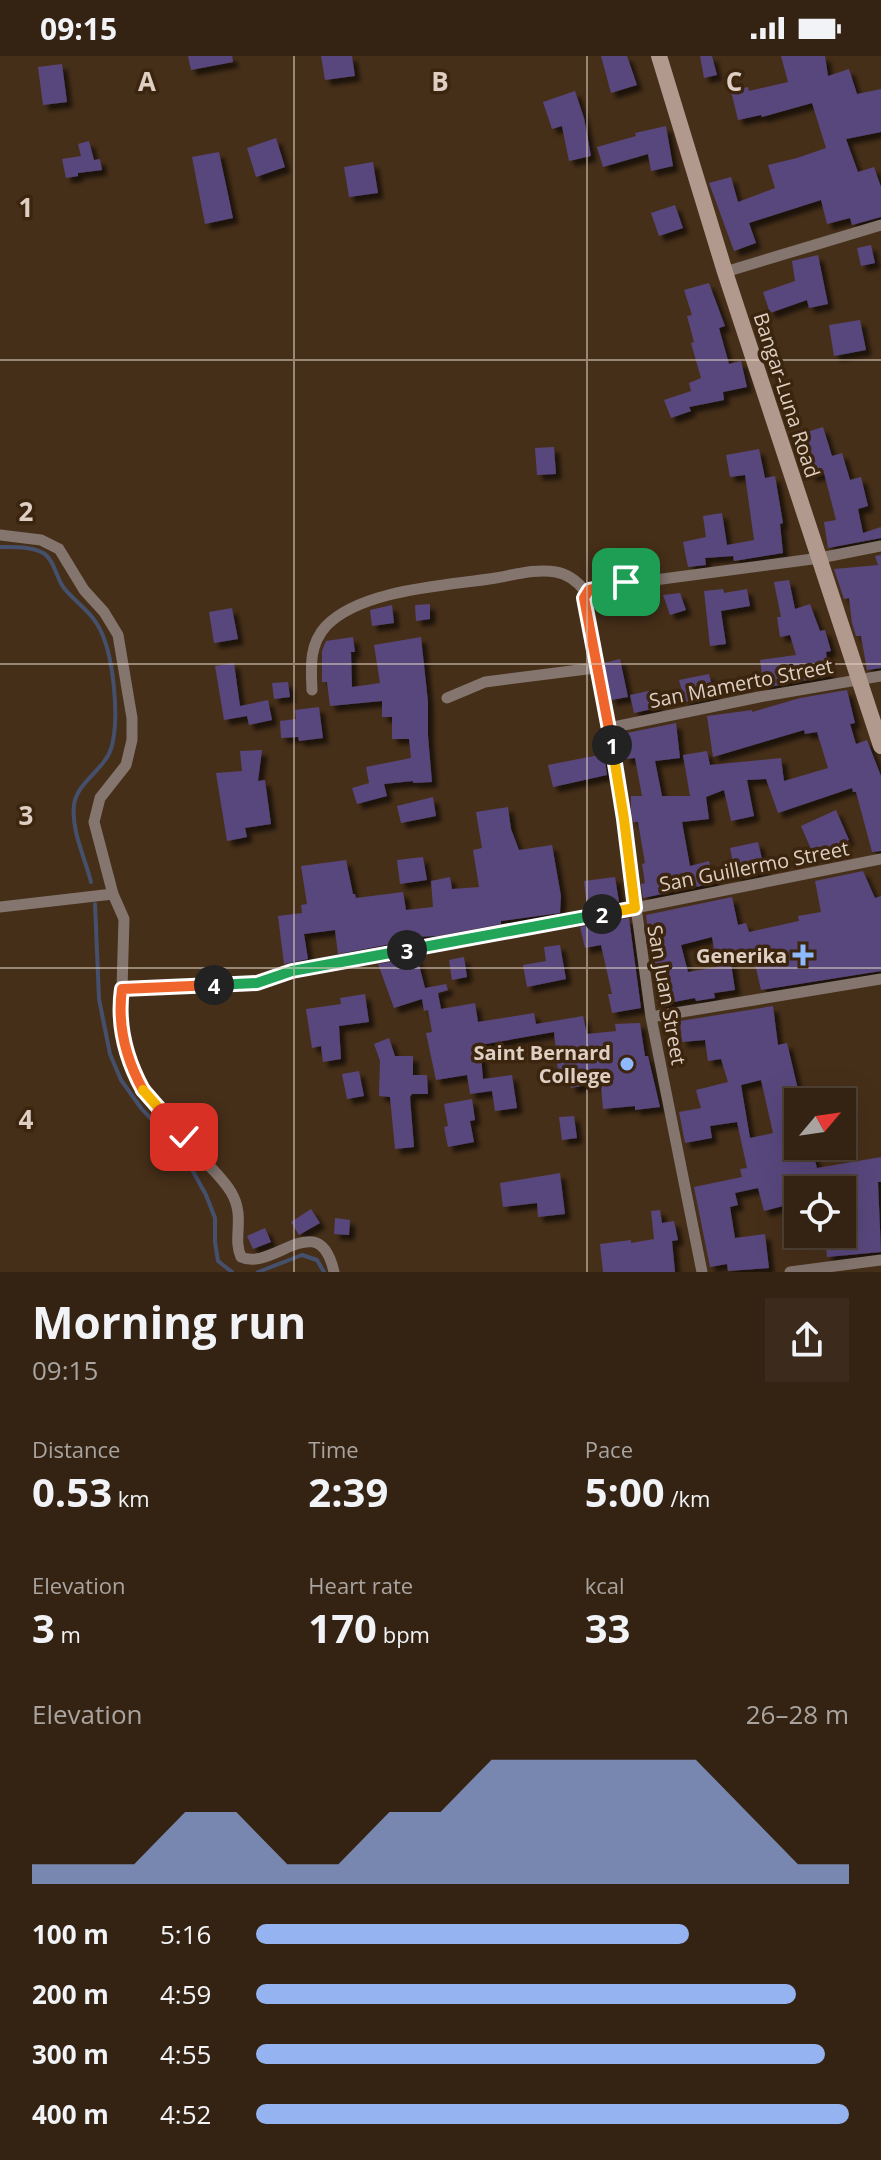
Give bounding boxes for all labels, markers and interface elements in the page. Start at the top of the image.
text: 09:15 [40,8,117,49]
text: A [138,63,156,99]
text: B [431,63,449,99]
text: C [726,63,742,99]
text: 1 [19,189,33,225]
street label: Bangar-Luna Road [748,309,826,481]
text: 2 [19,493,34,529]
pin [592,548,660,616]
icon: arrive [604,560,648,604]
street label: San Mamerto Street [647,652,835,714]
pin: 1 [592,725,632,765]
text: 1 [606,730,618,760]
text: 3 [19,797,33,833]
street label: San Guillermo Street [657,834,851,898]
pin: 2 [582,894,622,934]
text: 2 [596,899,608,929]
street label: San Juan Street [641,923,693,1067]
pin: 3 [387,930,427,970]
text: 3 [401,935,413,965]
place label: Generika [696,942,787,969]
marker: Generika [794,946,812,964]
pin: 4 [194,965,234,1005]
text: 4 [208,970,220,1000]
place label: Saint Bernard College [473,1039,611,1089]
marker: Saint Bernard College [618,1055,636,1073]
north arrow [784,1088,856,1160]
map controls [784,1088,856,1248]
text: 4 [19,1101,34,1137]
pin [150,1103,218,1171]
icon: check [162,1115,206,1159]
button: locate [784,1176,856,1248]
text: Morning run [32,1292,306,1352]
button: share [765,1298,849,1382]
text: 09:15 [32,1352,98,1388]
text: Distance [32,1434,120,1464]
text: Time [308,1434,359,1464]
text: Pace [585,1434,633,1464]
text: 0.53 [32,1464,112,1519]
text: 2:39 [308,1464,388,1519]
text: 5:00 [585,1464,665,1519]
text: km [112,1483,150,1513]
text: /km [665,1483,710,1513]
text: Elevation [32,1570,125,1600]
text: Heart rate [308,1570,413,1600]
text: kcal [585,1570,625,1600]
text: 3 [32,1600,55,1655]
text: 170 [308,1600,377,1655]
text: 33 [585,1600,630,1655]
text: m [55,1619,81,1649]
text: bpm [377,1619,430,1649]
text: Elevation [32,1696,142,1732]
text: 26–28 m [746,1696,849,1732]
text: 100 m [32,1916,109,1952]
text: 5:16 [160,1916,211,1952]
text: 200 m [32,1976,109,2012]
text: 4:59 [160,1976,211,2012]
text: 300 m [32,2036,109,2072]
text: 4:55 [160,2036,211,2072]
text: 400 m [32,2096,109,2132]
text: 4:52 [160,2096,211,2132]

